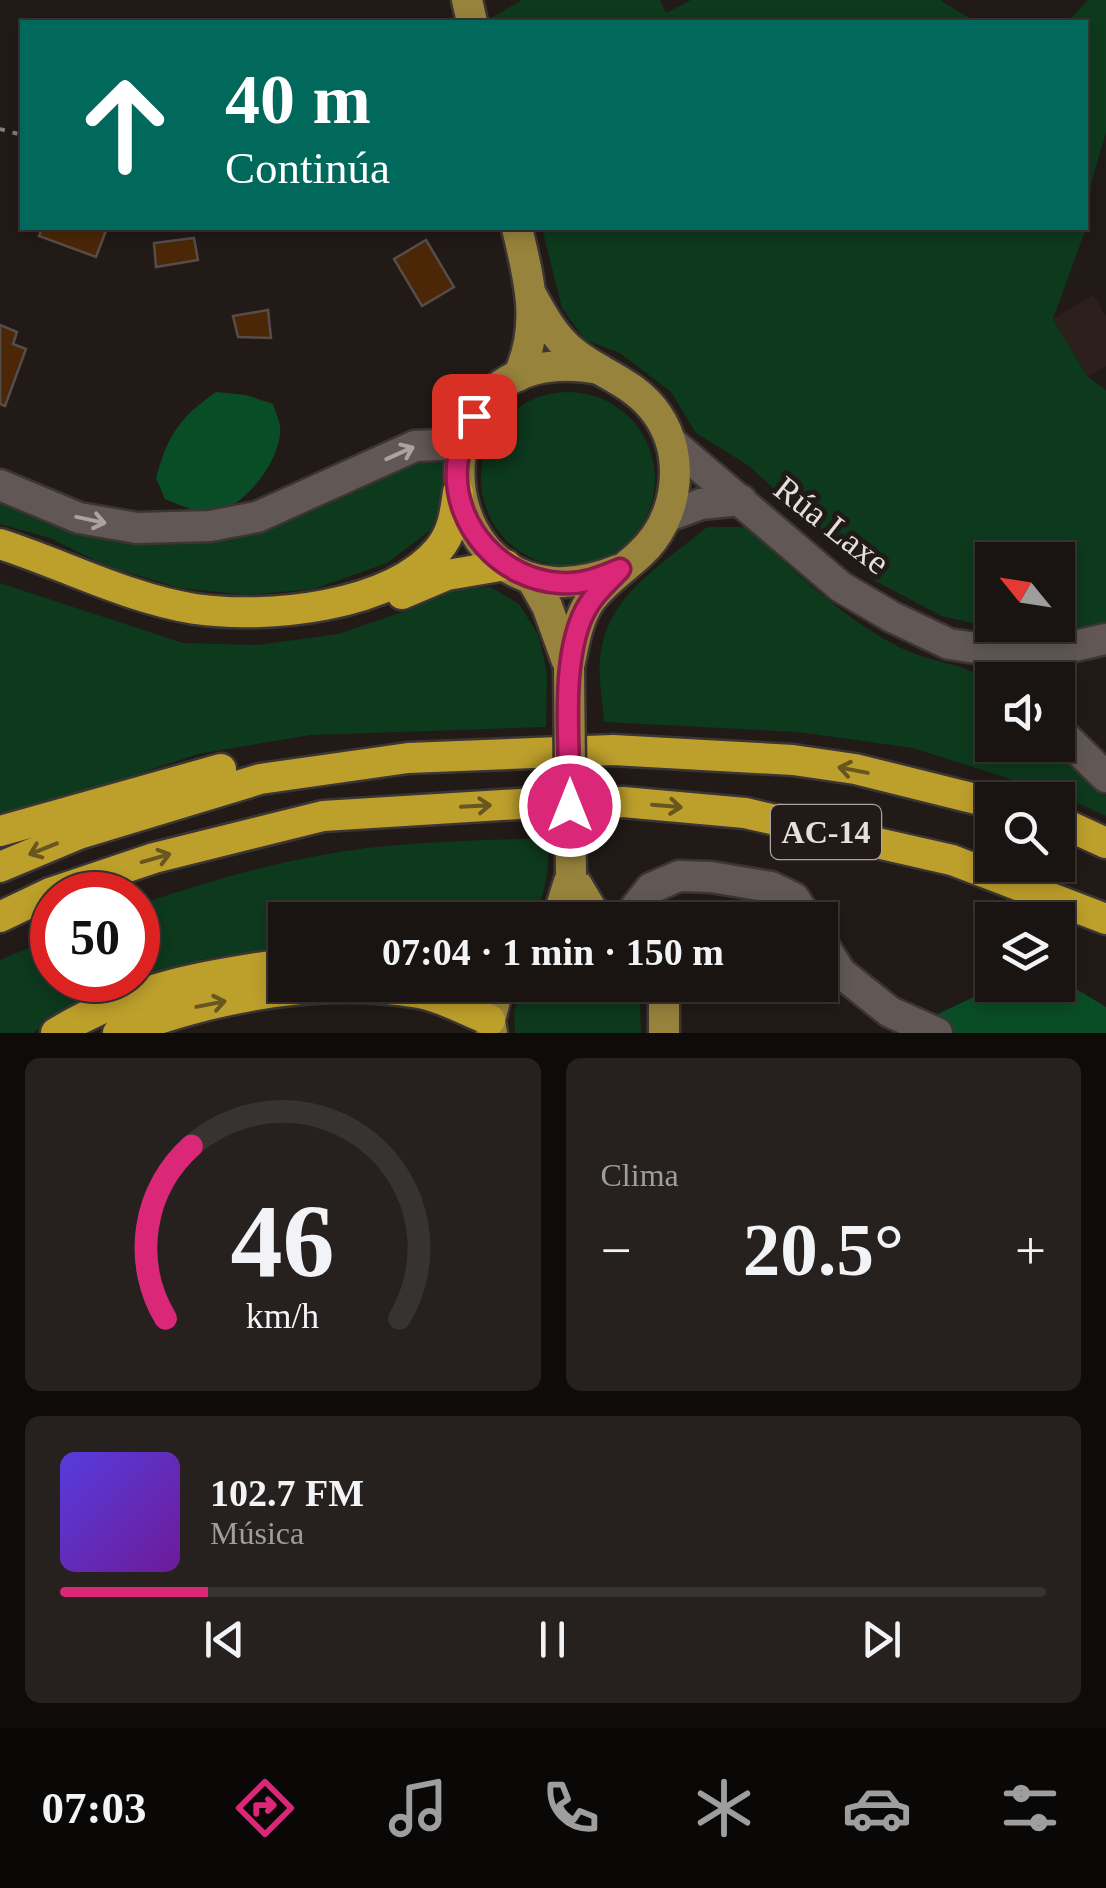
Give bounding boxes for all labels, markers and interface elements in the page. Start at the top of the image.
icon: ahead [60,60,190,190]
text: 40 m [225,61,371,138]
text: Continúa [225,143,390,193]
pin [432,374,517,459]
icon: arrive [447,389,502,444]
one-way arrow [384,443,415,461]
street label: Rúa Laxe [766,468,897,582]
one-way arrow [74,511,106,530]
north arrow [975,542,1075,642]
map controls [975,542,1075,1002]
button: sound [975,662,1075,762]
position arrow [518,754,622,858]
one-way arrow [838,759,870,778]
button: search [975,782,1075,882]
one-way arrow [459,796,491,815]
one-way arrow [651,797,683,816]
road number: AC-14 [771,805,881,859]
one-way arrow [28,841,59,859]
one-way arrow [140,848,172,866]
speed limit sign: 50 [30,872,160,1002]
button: layers [975,902,1075,1002]
text: 07:04 · 1 min · 150 m [382,931,724,973]
one-way arrow [194,994,226,1013]
text: Clima [601,1157,679,1193]
text: 46 [231,1183,335,1298]
text: 20.5° [743,1208,904,1291]
text: − [601,1220,632,1281]
text: + [1015,1220,1046,1281]
text: km/h [246,1296,320,1336]
text: 102.7 FM [210,1472,364,1514]
text: Música [210,1515,304,1551]
icon: previous [197,1612,252,1667]
icon: pause [525,1612,580,1667]
icon: next [854,1612,909,1667]
icon: directions [230,1773,300,1843]
icon: music [383,1773,453,1843]
icon: phone [536,1773,606,1843]
icon: climate [689,1773,759,1843]
icon: car [842,1773,912,1843]
icon: filters [995,1773,1065,1843]
text: 07:03 [42,1783,147,1833]

